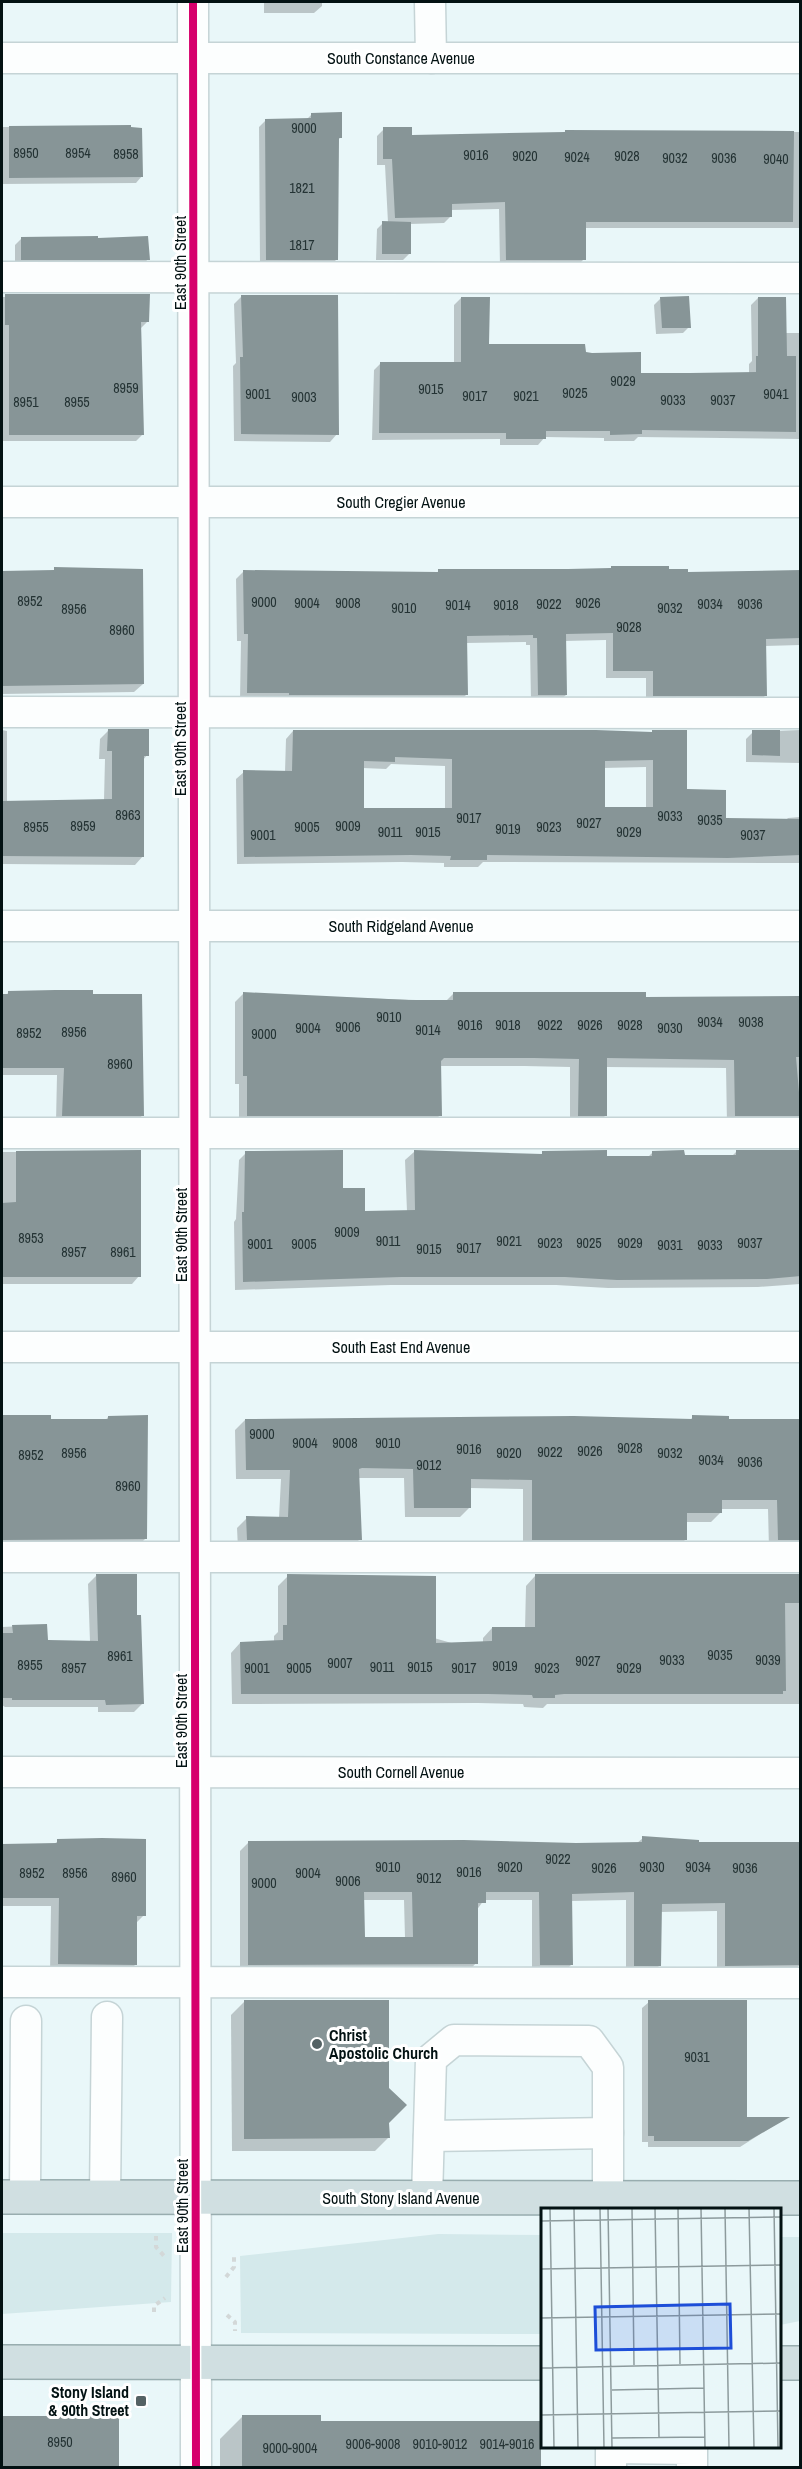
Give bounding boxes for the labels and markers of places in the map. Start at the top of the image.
place label: Christ Apostolic Church [329,2024,438,2064]
marker: Christ Apostolic Church [310,2037,324,2051]
place label: Stony Island & 90th Street [48,2381,130,2421]
marker: Stony Island & 90th Street [134,2394,148,2408]

